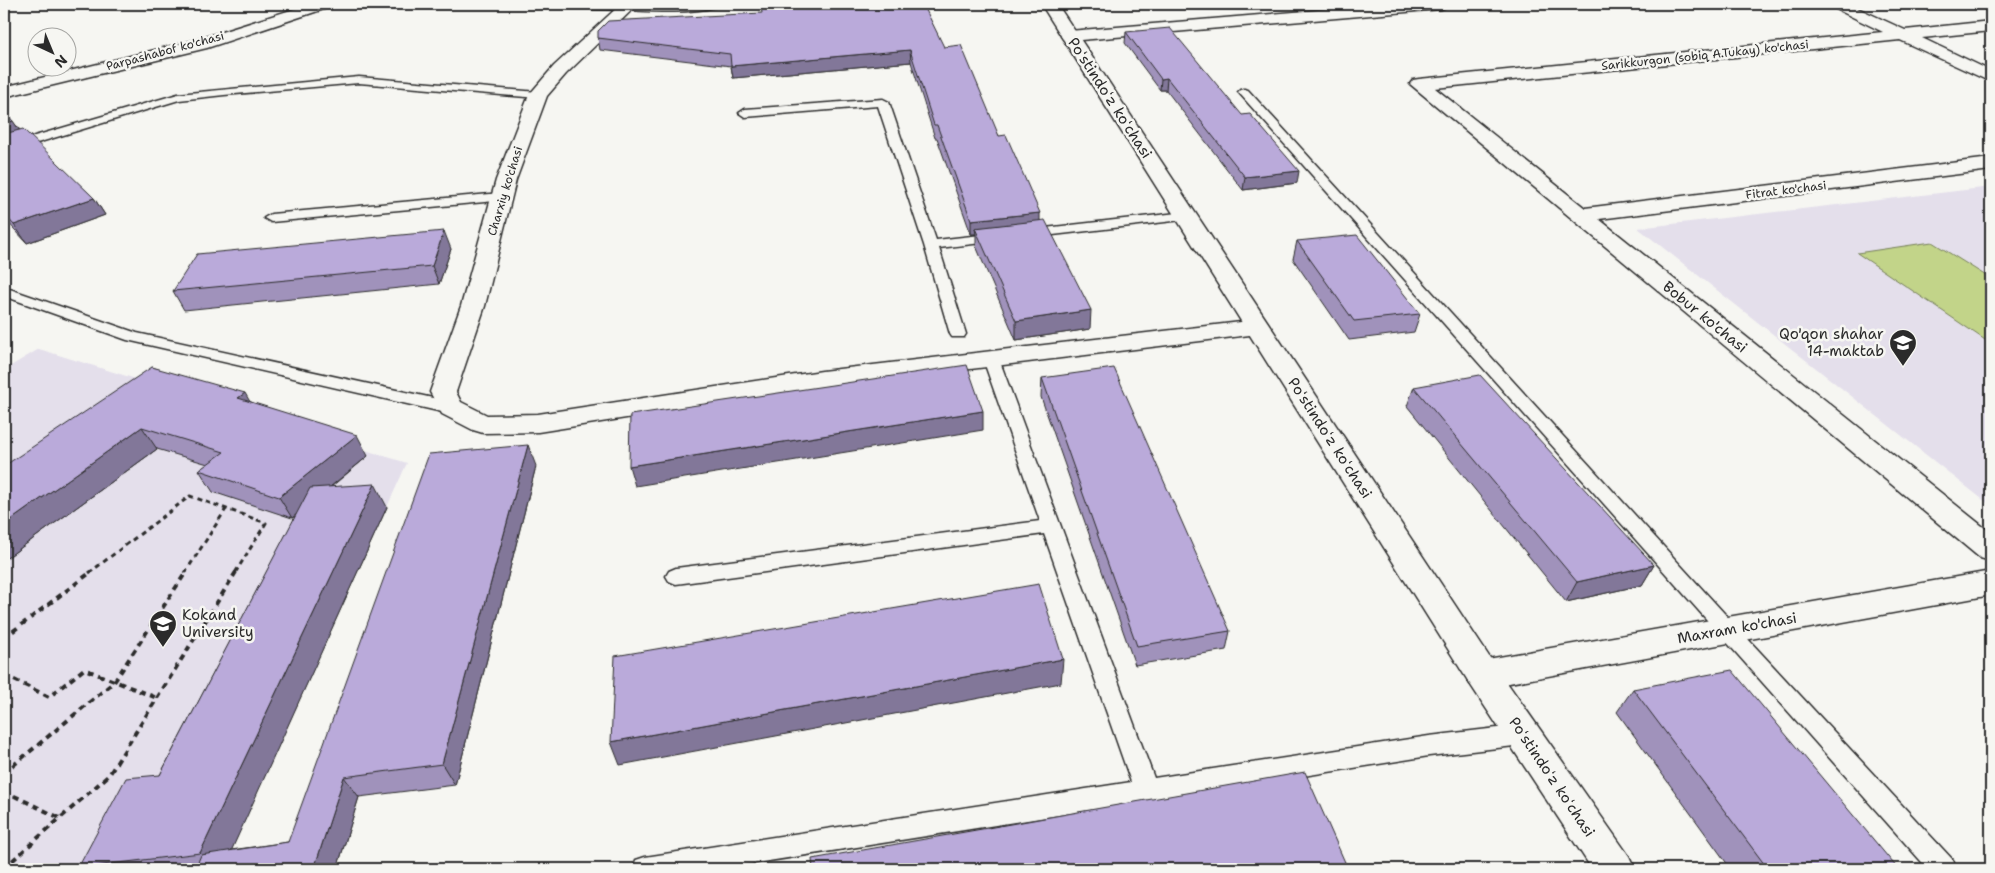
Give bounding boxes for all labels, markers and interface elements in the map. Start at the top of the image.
north arrow [28,28,78,78]
street label: Parpashabof ko'chasi [104,28,226,74]
street label: Poʻstindoʻz koʻchasi [1063,34,1157,162]
street label: Sarikkurgon (sobiq A.Tukay) ko'chasi [1600,36,1810,74]
text: N [51,51,71,72]
street label: Charxiy ko'chasi [484,144,526,238]
street label: Fitrat ko'chasi [1745,177,1827,203]
street label: Bobur ko'chasi [1658,277,1752,357]
place label: Qo'qon shahar 14-maktab [1779,324,1884,361]
school or university icon: Qo'qon shahar 14-maktab [1888,328,1918,367]
street label: Poʻstindoʻz koʻchasi [1283,374,1377,502]
place label: Kokand University [182,605,254,642]
street label: Maxram ko'chasi [1676,608,1798,648]
school or university icon: Kokand University [148,609,178,648]
street label: Poʻstindoʻz koʻchasi [1504,713,1600,841]

